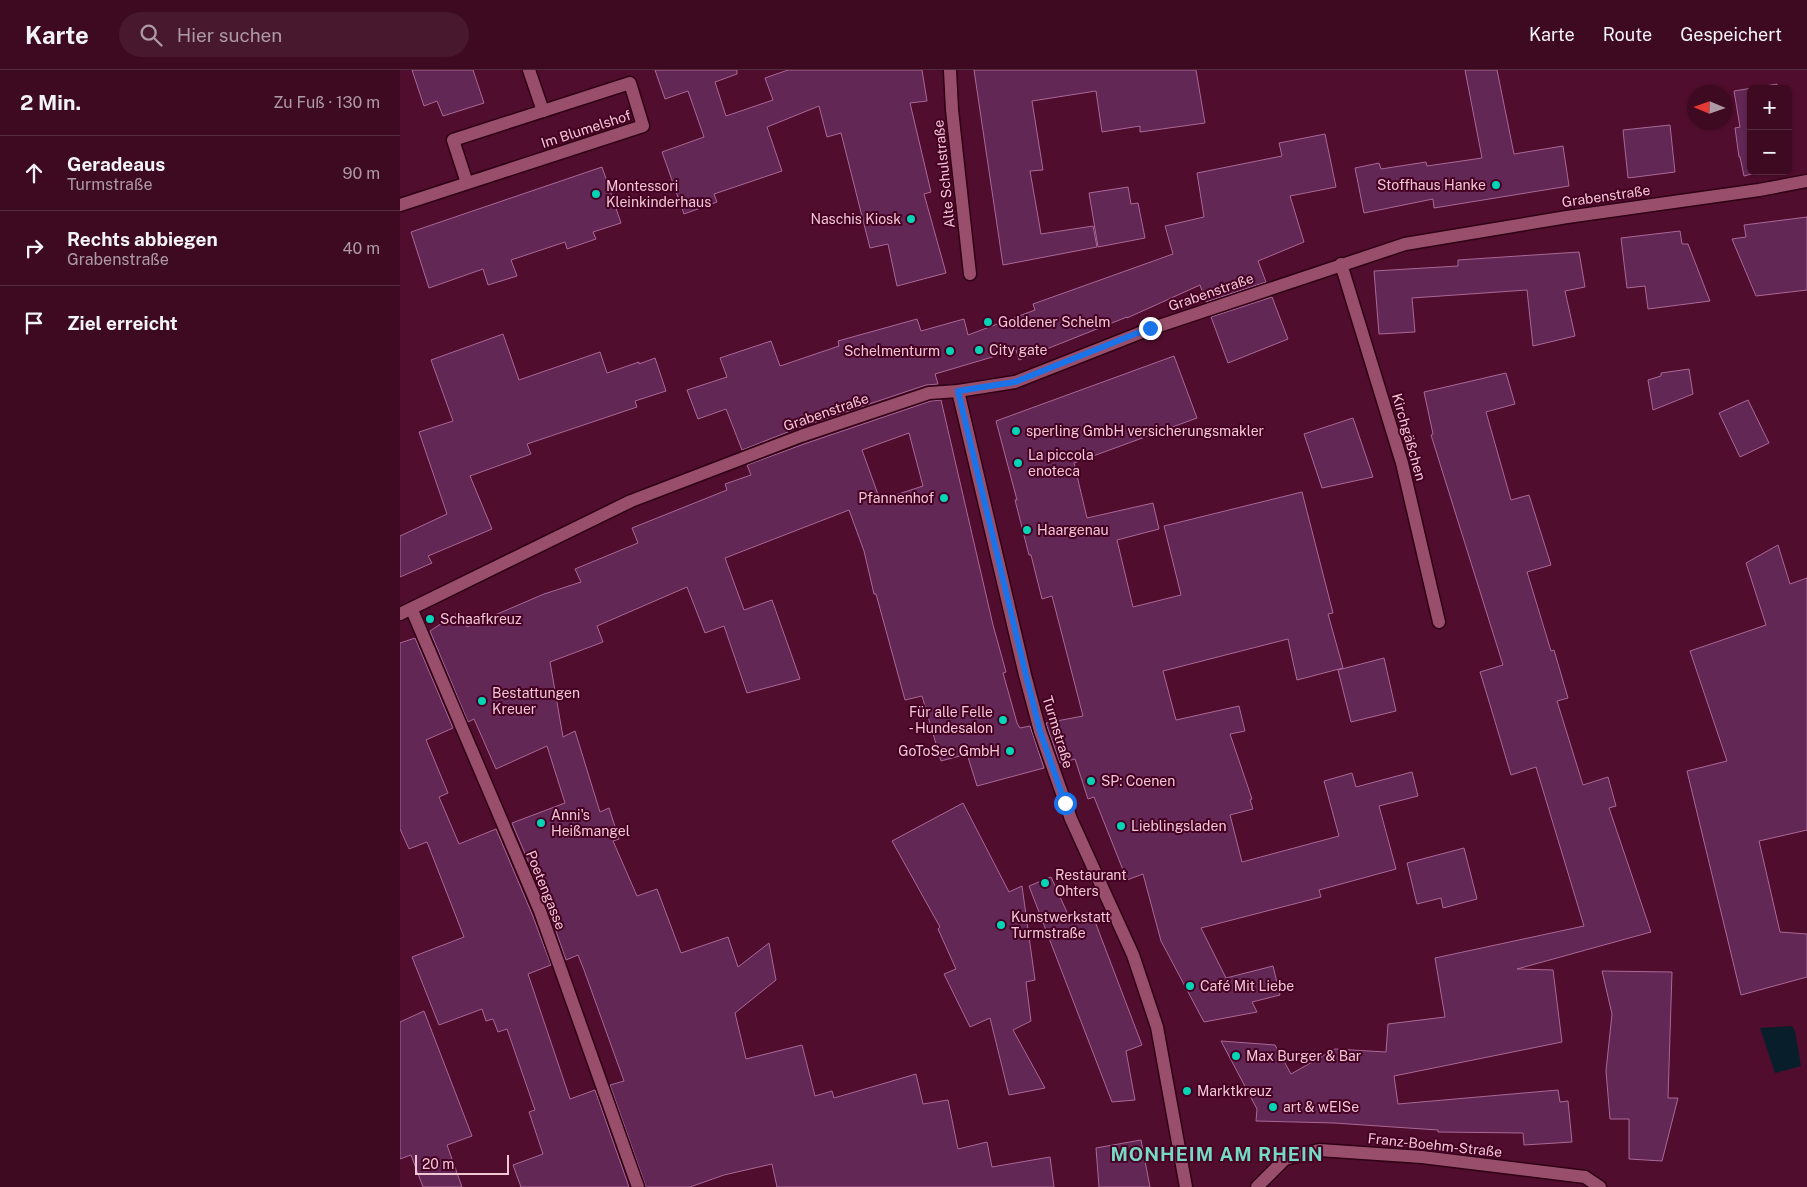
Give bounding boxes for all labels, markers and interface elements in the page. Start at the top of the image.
search box [119,12,469,57]
text: Karte [25,21,89,49]
icon: search [137,21,165,49]
text: Hier suchen [177,24,282,46]
text: Karte [1529,24,1575,45]
text: Route [1603,24,1652,45]
text: Gespeichert [1680,24,1782,45]
north arrow [1687,85,1732,130]
map controls [1747,85,1792,175]
button: + [1747,85,1792,130]
text: 2 Min. [20,90,81,115]
text: Zu Fuß · 130 m [273,93,380,112]
street label: Im Blumelshof [539,107,633,151]
street label: Alte Schulstraße [930,119,958,229]
button: − [1747,130,1792,175]
text: Geradeaus [67,153,165,175]
icon: ahead [20,159,48,187]
text: 90 m [343,164,380,183]
text: Turmstraße [67,175,152,194]
place label: Stoffhaus Hanke [1377,177,1486,193]
place label: Montessori Kleinkinderhaus [606,178,711,210]
marker: Stoffhaus Hanke [1490,179,1502,191]
street label: Grabenstraße [1561,182,1651,210]
marker: Montessori Kleinkinderhaus [590,188,602,200]
place label: Naschis Kiosk [810,211,901,227]
marker: Naschis Kiosk [905,213,917,225]
text: Rechts abbiegen [67,228,218,250]
icon: right [20,234,48,262]
text: 40 m [342,239,380,258]
text: Grabenstraße [67,250,169,269]
street label: Grabenstraße [1166,270,1256,314]
icon: arrive [20,309,48,337]
text: Ziel erreicht [67,312,178,334]
place label: Goldener Schelm [998,314,1110,330]
marker: Goldener Schelm [982,316,994,328]
route end [1139,317,1162,340]
place label: City gate [989,342,1048,358]
place label: Schelmenturm [844,343,940,359]
marker: City gate [973,344,985,356]
marker: Schelmenturm [944,345,956,357]
street label: Grabenstraße [781,390,871,434]
street label: Kirchgäßchen [1389,391,1429,483]
place label: sperling GmbH versicherungsmakler [1026,423,1264,439]
marker: sperling GmbH versicherungsmakler [1010,425,1022,437]
place label: La piccola enoteca [1028,447,1094,479]
marker: La piccola enoteca [1012,457,1024,469]
place label: Pfannenhof [858,490,934,506]
marker: Pfannenhof [938,492,950,504]
place label: Haargenau [1037,522,1109,538]
marker: Haargenau [1021,524,1033,536]
place label: Schaafkreuz [440,611,522,627]
marker: Schaafkreuz [424,613,436,625]
place label: Bestattungen Kreuer [492,685,580,717]
street label: Turmstraße [1039,694,1077,770]
marker: Bestattungen Kreuer [476,695,488,707]
place label: Für alle Felle - Hundesalon [909,704,993,736]
marker: Für alle Felle - Hundesalon [997,714,1009,726]
place label: GoToSec GmbH [898,743,1000,759]
marker: GoToSec GmbH [1004,745,1016,757]
place label: SP: Coenen [1101,773,1175,789]
marker: SP: Coenen [1085,775,1097,787]
route start [1054,792,1077,815]
place label: Anni's Heißmangel [551,807,630,839]
marker: Anni's Heißmangel [535,817,547,829]
place label: Lieblingsladen [1131,818,1226,834]
marker: Lieblingsladen [1115,820,1127,832]
street label: Poetengasse [523,848,569,932]
place label: Restaurant Ohters [1055,867,1127,899]
marker: Restaurant Ohters [1039,877,1051,889]
place label: Kunstwerkstatt Turmstraße [1011,909,1111,941]
marker: Kunstwerkstatt Turmstraße [995,919,1007,931]
place label: Café Mit Liebe [1200,978,1294,994]
marker: Café Mit Liebe [1184,980,1196,992]
place label: Max Burger & Bar [1246,1048,1361,1064]
marker: Max Burger & Bar [1230,1050,1242,1062]
place label: Marktkreuz [1197,1083,1272,1099]
marker: Marktkreuz [1181,1085,1193,1097]
place label: art & wEISe [1283,1099,1359,1115]
marker: art & wEISe [1267,1101,1279,1113]
street label: Franz-Boehm-Straße [1367,1130,1503,1160]
district label: MONHEIM AM RHEIN [1110,1143,1324,1165]
scale bar [415,1152,509,1175]
text: 20 m [422,1156,454,1172]

